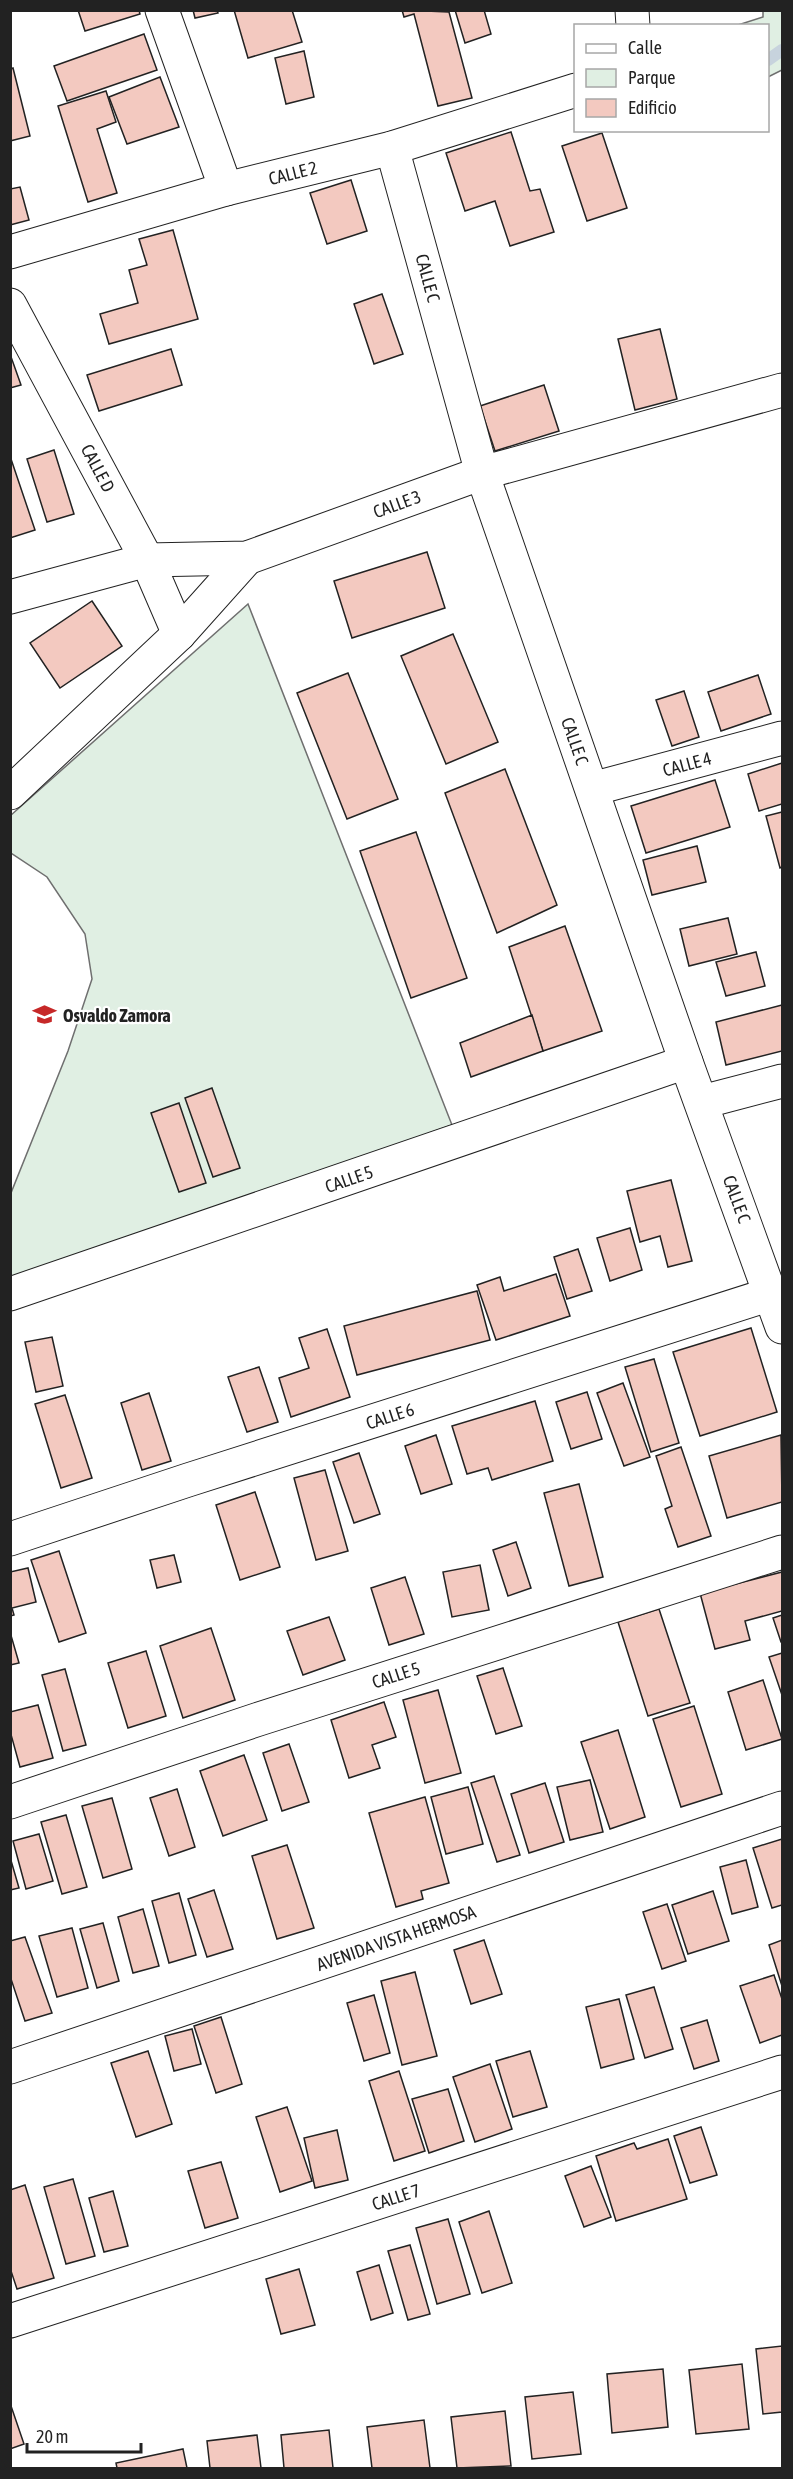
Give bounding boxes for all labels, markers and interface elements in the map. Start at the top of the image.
legend [574,24,769,132]
text: Calle [628,37,662,58]
text: Parque [628,67,676,88]
text: Edificio [628,97,677,118]
street label: CALLE 2 [266,157,320,189]
street label: CALLE C [412,252,444,304]
street label: CALLE D [77,441,119,495]
street label: CALLE 3 [370,486,424,522]
street label: CALLE C [557,714,593,768]
street label: CALLE 4 [660,747,714,781]
school or university icon: Osvaldo Zamora [32,1002,58,1028]
place label: Osvaldo Zamora [63,1005,171,1026]
street label: CALLE 5 [322,1161,376,1197]
street label: CALLE C [719,1172,755,1226]
street label: CALLE 6 [363,1398,417,1434]
street label: CALLE 5 [369,1657,423,1693]
street label: AVENIDA VISTA HERMOSA [314,1901,479,1975]
street label: CALLE 7 [369,2179,423,2215]
scale bar [27,2416,141,2454]
text: 20 m [36,2426,68,2447]

